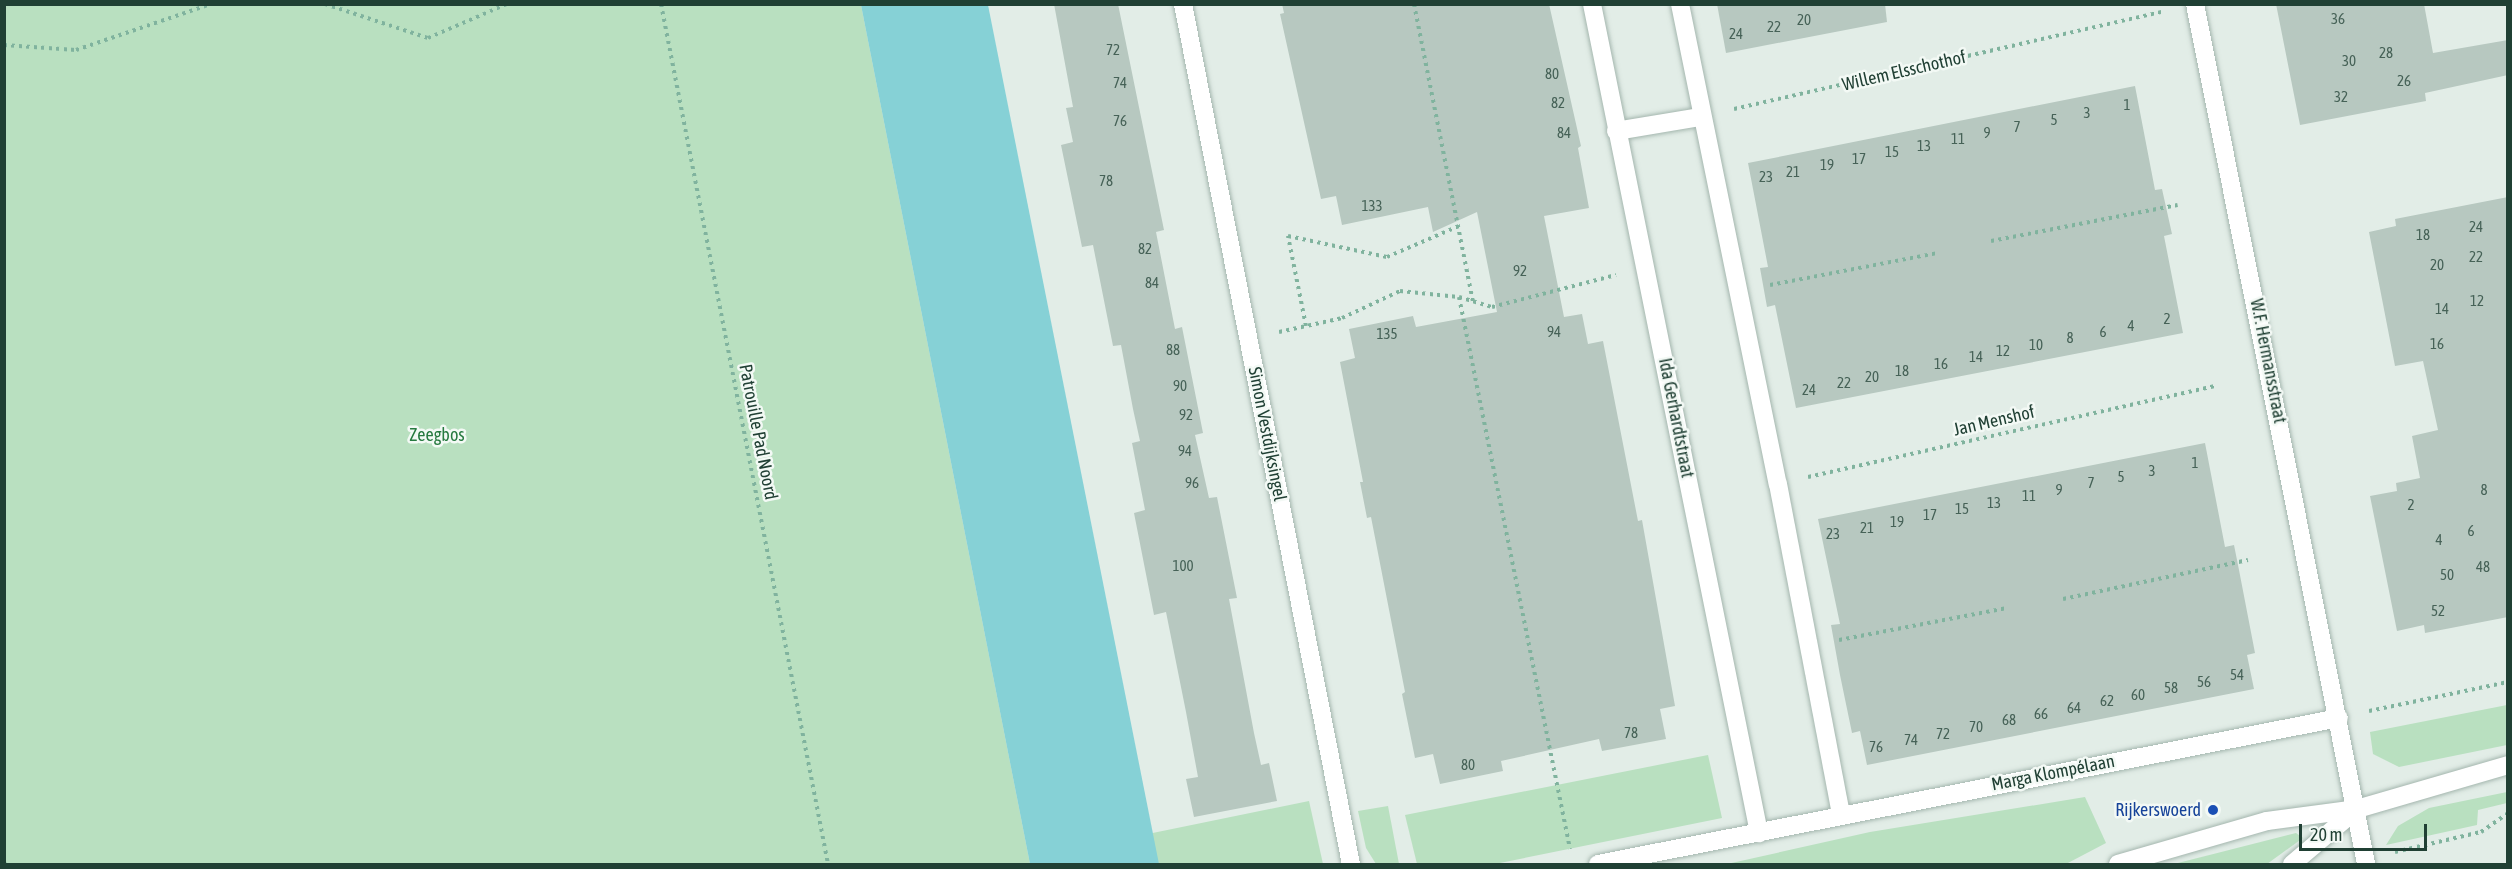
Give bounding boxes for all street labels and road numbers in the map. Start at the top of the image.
street label: Willem Elsschothof [1840,46,1968,96]
street label: W.F. Hermansstraat [2245,297,2291,425]
street label: Ida Gerhardtstraat [1654,356,1698,480]
street label: Patrouille Pad Noord [734,362,782,502]
street label: Simon Vestdijksingel [1243,365,1291,503]
street label: Jan Menshof [1951,401,2037,441]
street label: Marga Klompélaan [1989,750,2117,796]

